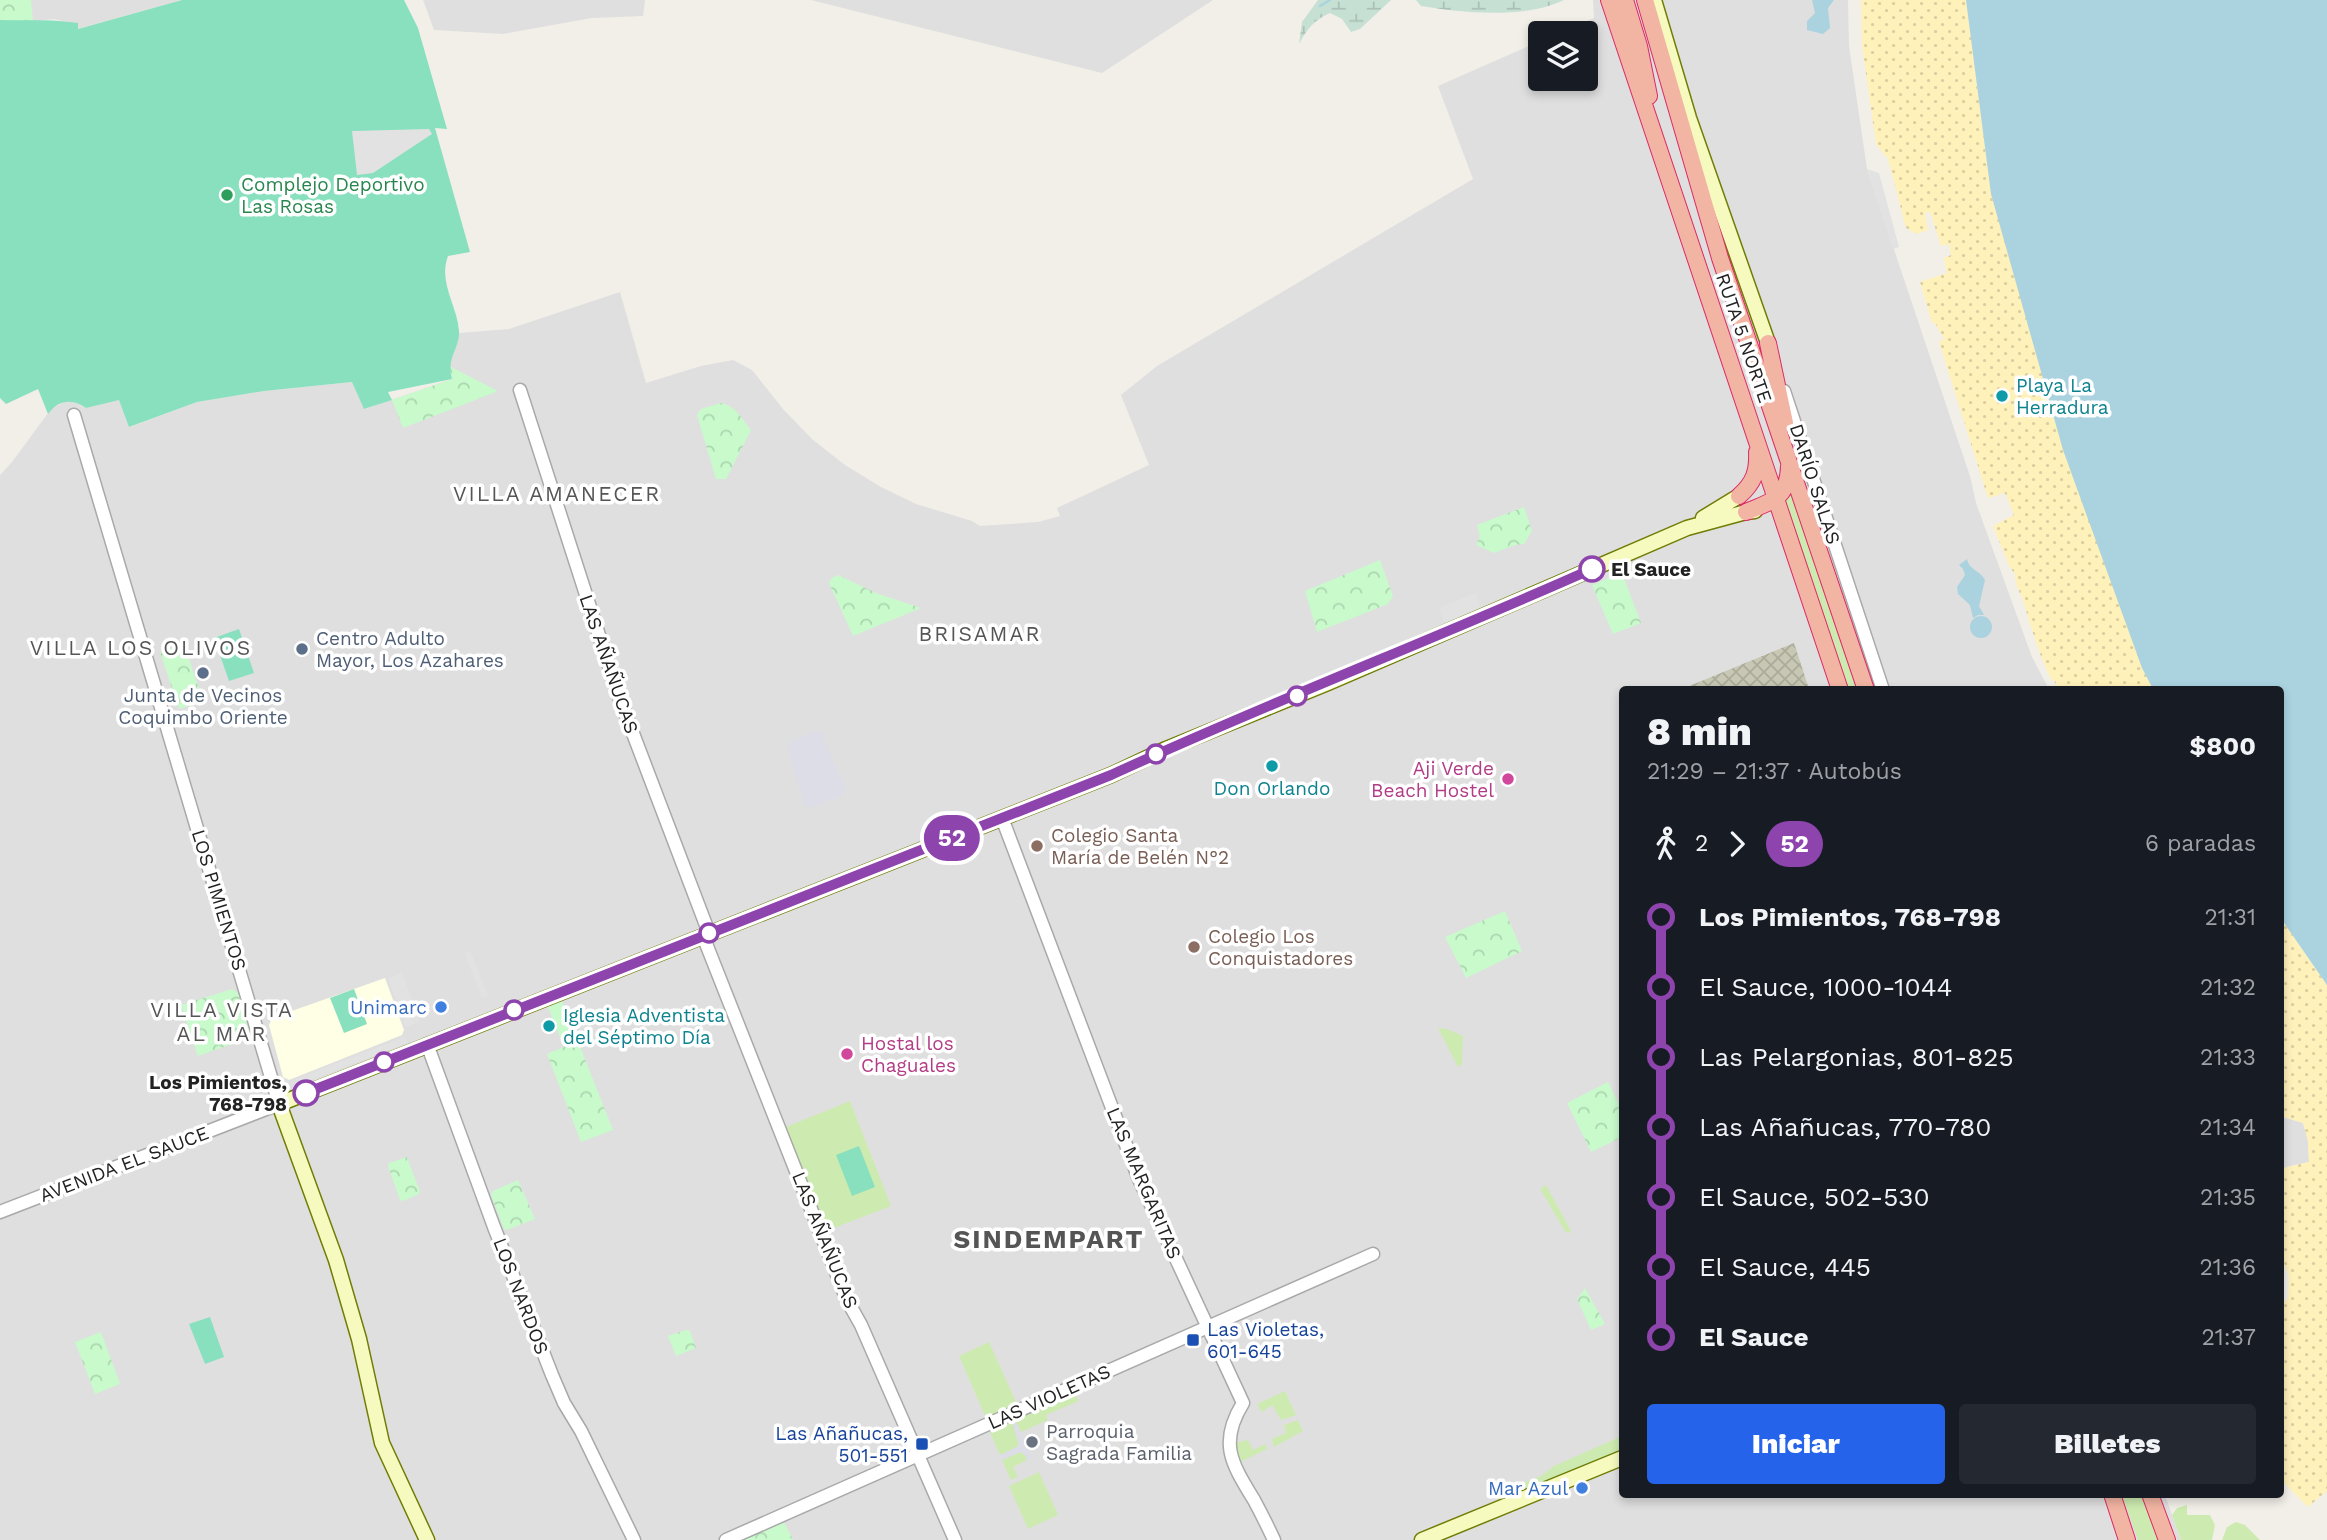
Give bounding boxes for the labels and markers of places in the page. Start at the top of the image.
place label: Complejo Deportivo Las Rosas [241,173,425,218]
marker: Complejo Deportivo Las Rosas [219,187,235,203]
place label: Playa La Herradura [2016,374,2109,419]
marker: Playa La Herradura [1994,388,2010,404]
marker: El Sauce [1579,556,1605,582]
place label: El Sauce [1611,558,1691,581]
place label: Centro Adulto Mayor, Los Azahares [316,627,504,672]
marker: Centro Adulto Mayor, Los Azahares [294,641,310,657]
marker: Junta de Vecinos Coquimbo Oriente [195,665,211,681]
place label: Junta de Vecinos Coquimbo Oriente [118,684,288,729]
unlabelled marker [1287,686,1307,706]
unlabelled marker [1146,744,1166,764]
place label: Aji Verde Beach Hostel [1371,757,1494,802]
marker: Don Orlando [1264,758,1280,774]
marker: Aji Verde Beach Hostel [1500,771,1516,787]
place label: Don Orlando [1214,777,1330,800]
place label: Colegio Santa María de Belén N°2 [1051,824,1229,869]
marker: Colegio Santa María de Belén N°2 [1029,838,1045,854]
unlabelled marker [699,923,719,943]
place label: Colegio Los Conquistadores [1208,925,1353,970]
marker: Colegio Los Conquistadores [1186,939,1202,955]
place label: Unimarc [350,996,427,1019]
marker: Unimarc [433,999,449,1015]
unlabelled marker [504,1000,524,1020]
place label: Iglesia Adventista del Séptimo Día [563,1004,725,1049]
marker: Iglesia Adventista del Séptimo Día [541,1018,557,1034]
place label: Hostal los Chaguales [861,1032,956,1077]
marker: Hostal los Chaguales [839,1046,855,1062]
unlabelled marker [374,1052,394,1072]
place label: Los Pimientos, 768-798 [149,1071,287,1116]
marker: Los Pimientos, 768-798 [293,1080,319,1106]
place label: Las Violetas, 601-645 [1207,1318,1324,1363]
marker: Las Violetas, 601-645 [1185,1332,1201,1348]
place label: Parroquia Sagrada Familia [1046,1420,1192,1465]
place label: Las Añañucas, 501-551 [775,1422,908,1467]
marker: Parroquia Sagrada Familia [1024,1434,1040,1450]
marker: Las Añañucas, 501-551 [914,1436,930,1452]
place label: Mar Azul [1488,1477,1568,1500]
marker: Mar Azul [1574,1480,1590,1496]

